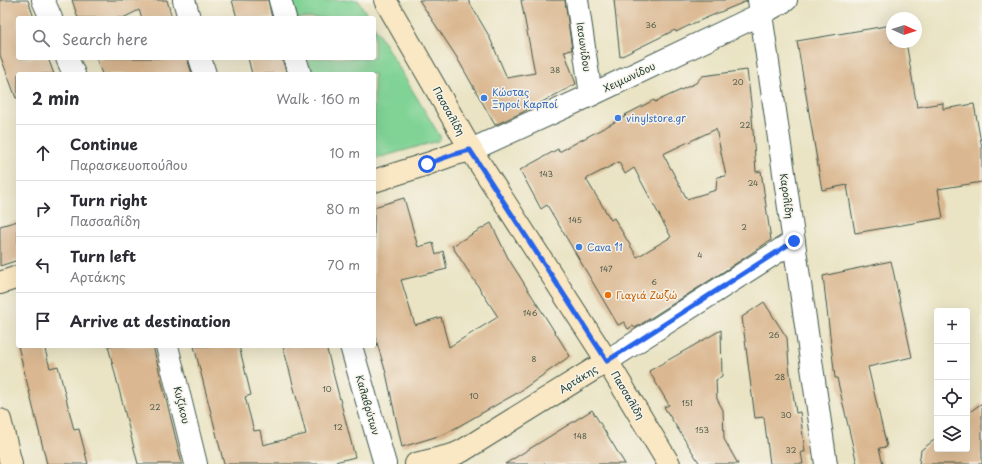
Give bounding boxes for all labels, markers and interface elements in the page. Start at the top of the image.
north arrow [886,12,922,48]
search box [16,16,376,60]
house number: 36 [646,19,657,31]
street label: Ιασωνίδου [574,21,595,73]
icon: search [30,27,52,49]
text: Search here [62,27,148,50]
street label: Χειμωνίδου [600,58,658,95]
house number: 38 [550,64,560,76]
house number: 20 [732,76,744,88]
street label: Πασσαλίδη [430,83,469,138]
place label: Κώστας Ξηροί Καρποί [492,84,558,111]
text: 2 min [32,85,79,111]
text: Walk · 160 m [277,89,360,108]
marker: Κώστας Ξηροί Καρποί [479,93,489,103]
place label: vinylstore.gr [626,110,686,126]
marker: vinylstore.gr [613,113,623,123]
house number: 22 [740,119,750,131]
text: Continue [70,132,138,155]
icon: ahead [32,142,54,164]
text: 10 m [330,143,360,162]
text: Παρασκευοπούλου [70,155,188,174]
route start [418,155,436,173]
house number: 143 [539,168,553,180]
street label: Καρολίδη [777,172,798,220]
house number: 24 [748,177,758,189]
text: Turn right [70,188,147,211]
icon: right [32,198,54,220]
text: 80 m [326,199,360,218]
text: Πασσαλίδη [70,211,140,230]
house number: 145 [568,214,582,226]
house number: 2 [741,221,747,233]
route end [785,232,803,250]
place label: Cava 11 [587,239,623,254]
marker: Cava 11 [574,242,584,252]
text: Turn left [70,244,136,267]
house number: 4 [697,249,703,261]
icon: left [32,254,54,276]
text: 70 m [327,255,360,274]
house number: 147 [599,263,613,275]
text: Αρτάκης [70,267,126,286]
house number: 6 [651,276,657,288]
place label: Γιαγιά Ζωζώ [616,287,677,302]
marker: Γιαγιά Ζωζώ [603,290,613,300]
house number: 146 [523,307,538,319]
map controls [934,308,970,452]
button: + [934,308,970,344]
text: Arrive at destination [70,309,231,332]
icon: arrive [32,310,54,332]
house number: 26 [769,329,780,341]
button: − [934,344,970,380]
house number: 8 [532,353,537,365]
street label: Αρτάκης [556,361,600,396]
street label: Πασσαλίδη [608,368,649,422]
house number: 28 [775,371,785,383]
street label: Καλαβρύτων [353,373,384,437]
button: locate [934,380,970,416]
house number: 10 [322,383,332,395]
street label: Κυζίκου [171,385,194,425]
house number: 10 [469,390,479,402]
house number: 151 [681,397,693,409]
house number: 22 [150,401,160,413]
house number: 30 [780,409,792,421]
button: layers [934,416,970,452]
house number: 12 [333,421,343,433]
house number: 153 [695,424,709,436]
house number: 148 [573,430,587,442]
house number: 32 [786,444,797,456]

